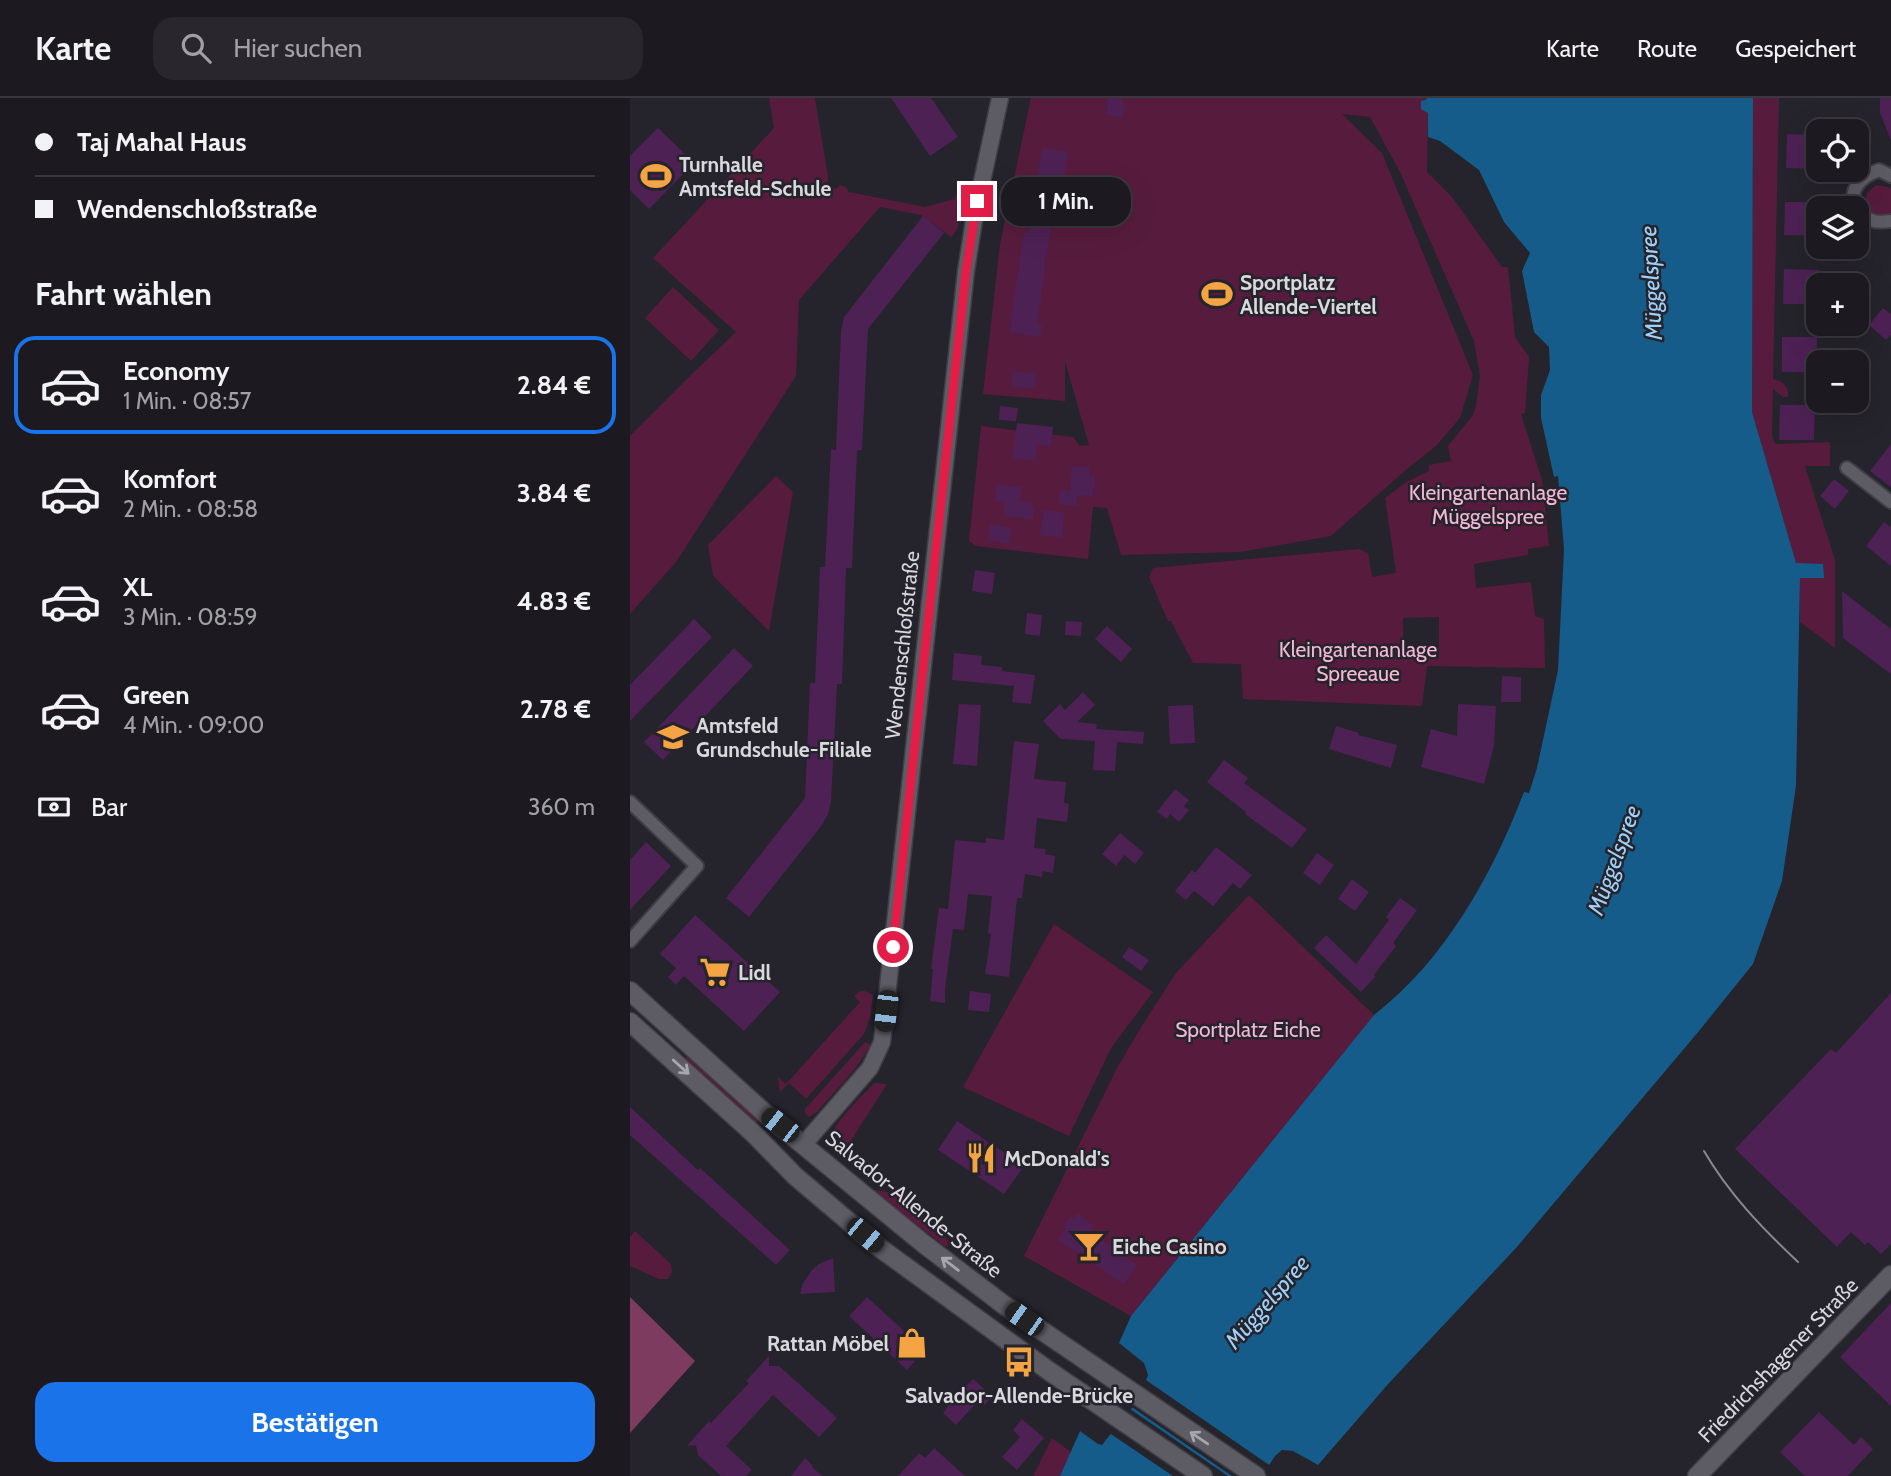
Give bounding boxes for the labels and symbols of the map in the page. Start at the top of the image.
place label: Turnhalle Amtsfeld-Schule [679,152,832,201]
sports icon: Turnhalle Amtsfeld-Schule [639,159,673,193]
callout: 1 Min. [1002,176,1131,226]
route end [961,185,993,217]
water label: Müggelspree [1634,225,1668,342]
place label: Sportplatz Allende-Viertel [1240,270,1377,319]
sports icon: Sportplatz Allende-Viertel [1200,277,1234,311]
park label: Kleingartenanlage Müggelspree [1409,480,1567,529]
street label: Wendenschloßstraße [880,550,924,740]
park label: Kleingartenanlage Spreeaue [1279,637,1437,686]
place label: Amtsfeld Grundschule-Filiale [696,713,872,762]
school or university icon: Amtsfeld Grundschule-Filiale [656,720,690,754]
water label: Müggelspree [1581,801,1647,919]
route start [877,931,909,963]
supermarket icon: Lidl [698,955,732,989]
place label: Lidl [738,960,772,985]
car [874,989,899,1033]
park label: Sportplatz Eiche [1175,1017,1321,1042]
one-way arrow [672,1059,689,1076]
car [757,1104,804,1146]
street label: Salvador-Allende-Straße [821,1125,1008,1283]
restaurant icon: McDonald's [964,1141,998,1175]
place label: McDonald's [1004,1146,1110,1171]
car [843,1213,888,1257]
bar icon: Eiche Casino [1072,1229,1106,1263]
place label: Eiche Casino [1112,1234,1227,1259]
water label: Müggelspree [1218,1250,1315,1355]
one-way arrow [940,1257,959,1272]
street label: Friedrichshagener Straße [1693,1272,1863,1447]
car [1001,1298,1048,1340]
shop icon: Rattan Möbel [895,1326,929,1360]
place label: Rattan Möbel [767,1331,889,1356]
bus stop icon: Salvador-Allende-Brücke [1002,1345,1036,1379]
place label: Salvador-Allende-Brücke [905,1383,1133,1408]
one-way arrow [1190,1431,1209,1445]

